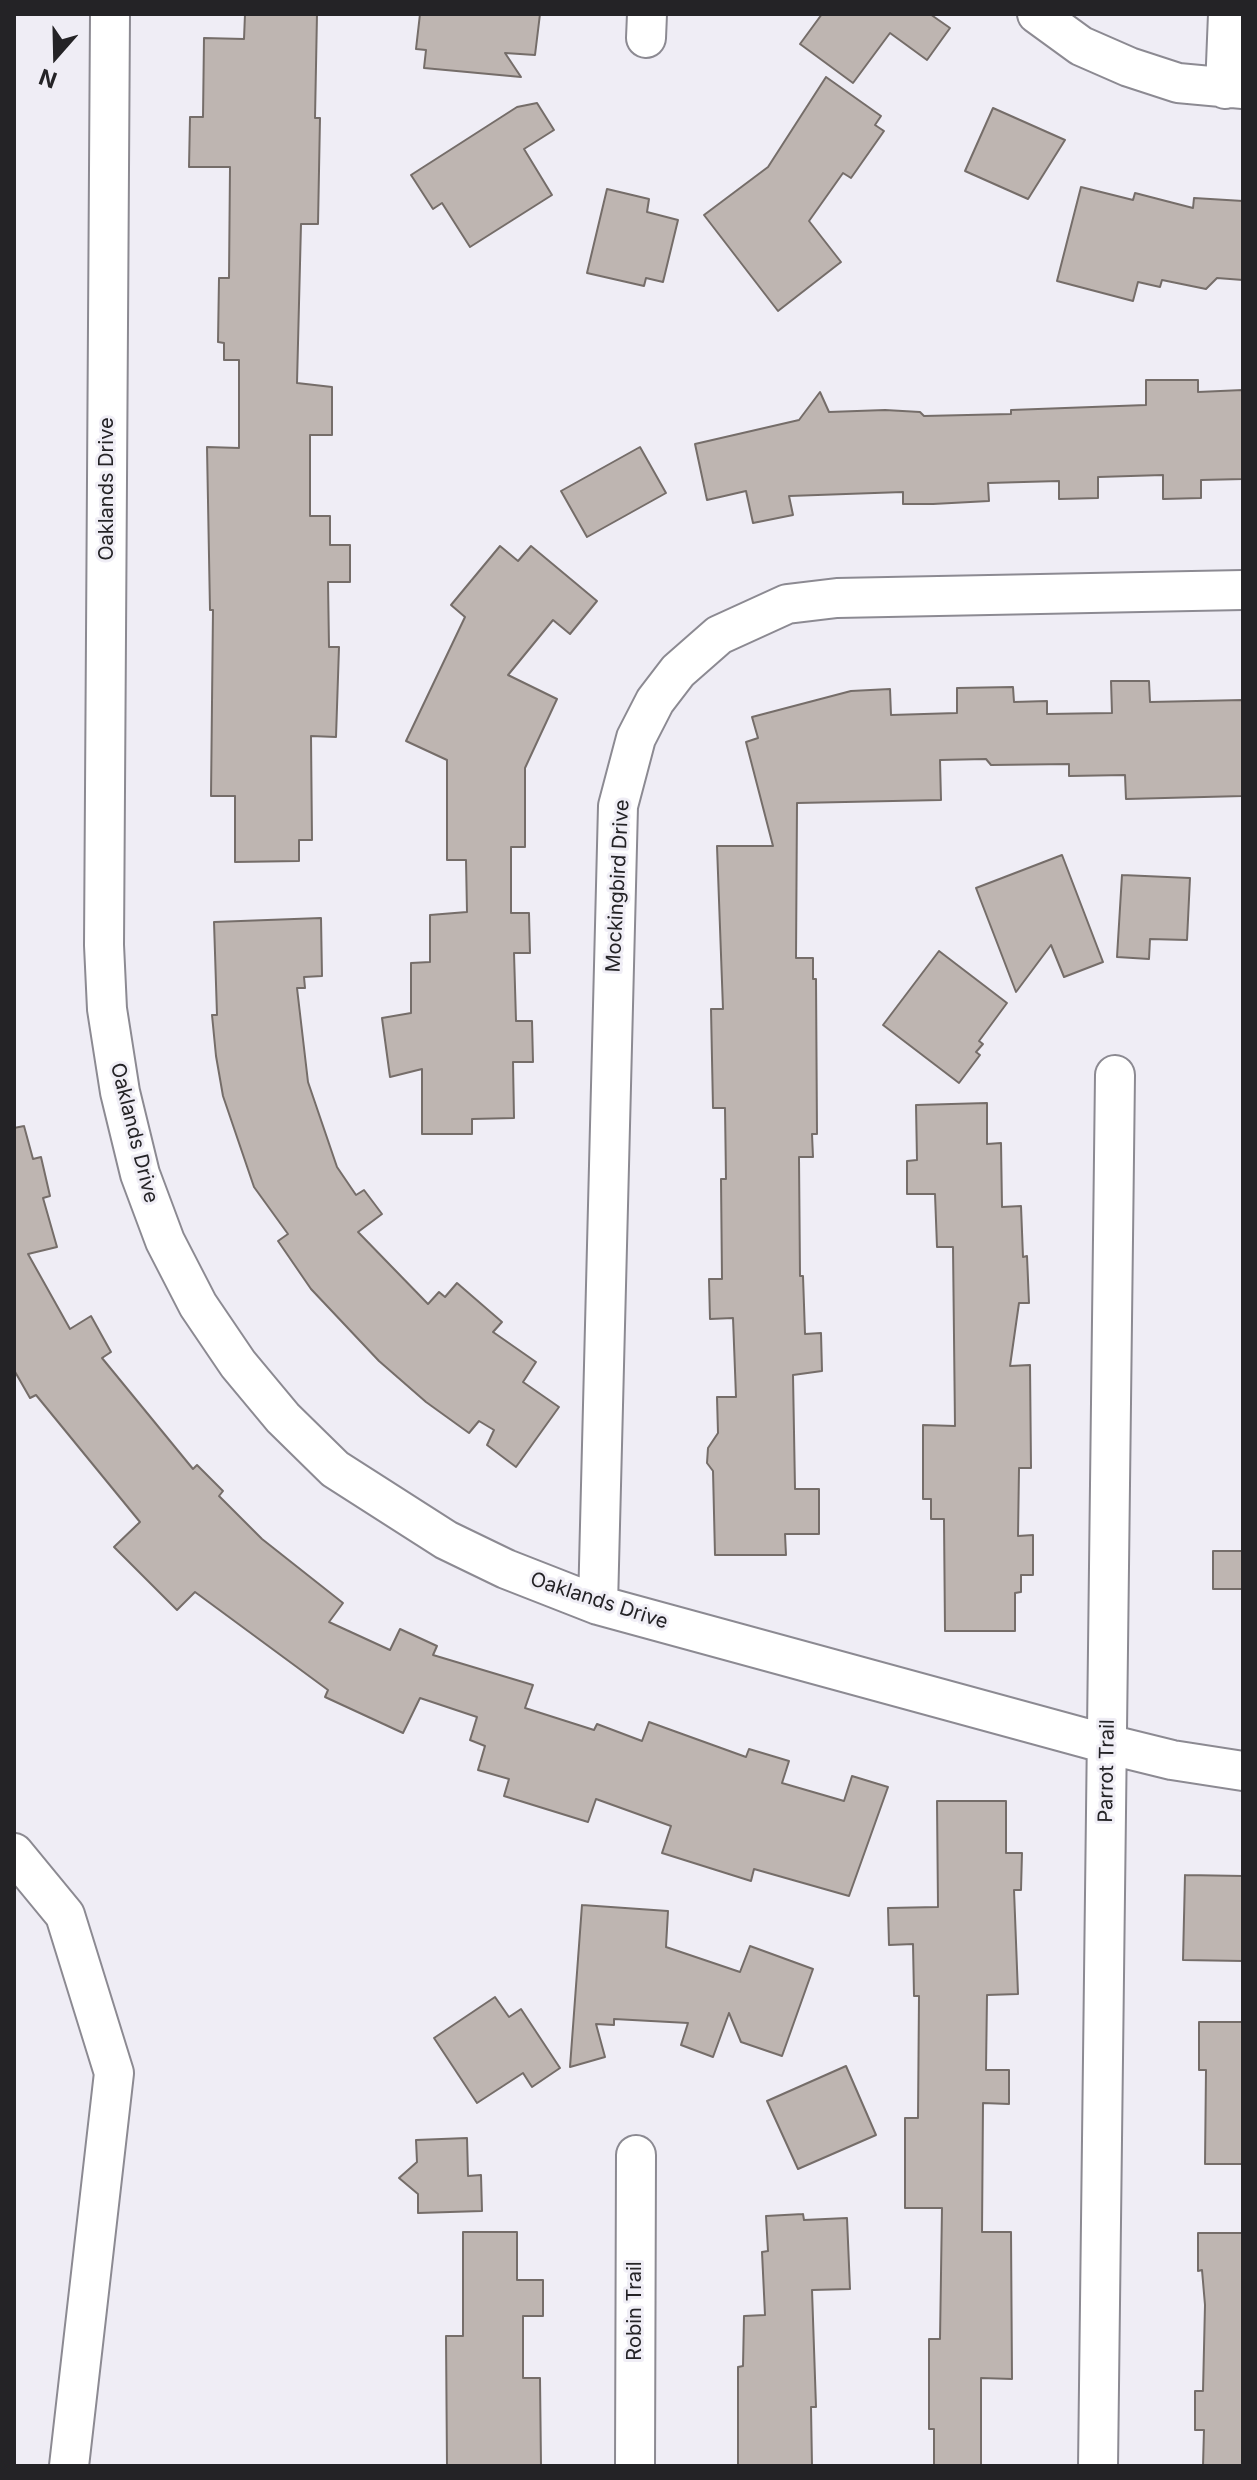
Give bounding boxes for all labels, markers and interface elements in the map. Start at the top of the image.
north arrow [16,16,96,96]
text: N [35,63,60,94]
street label: Oaklands Drive [95,417,119,561]
street label: Mockingbird Drive [601,799,635,973]
street label: Oaklands Drive [105,1061,163,1205]
street label: Oaklands Drive [527,1567,671,1635]
street label: Parrot Trail [1094,1719,1120,1823]
street label: Robin Trail [623,2261,647,2361]

